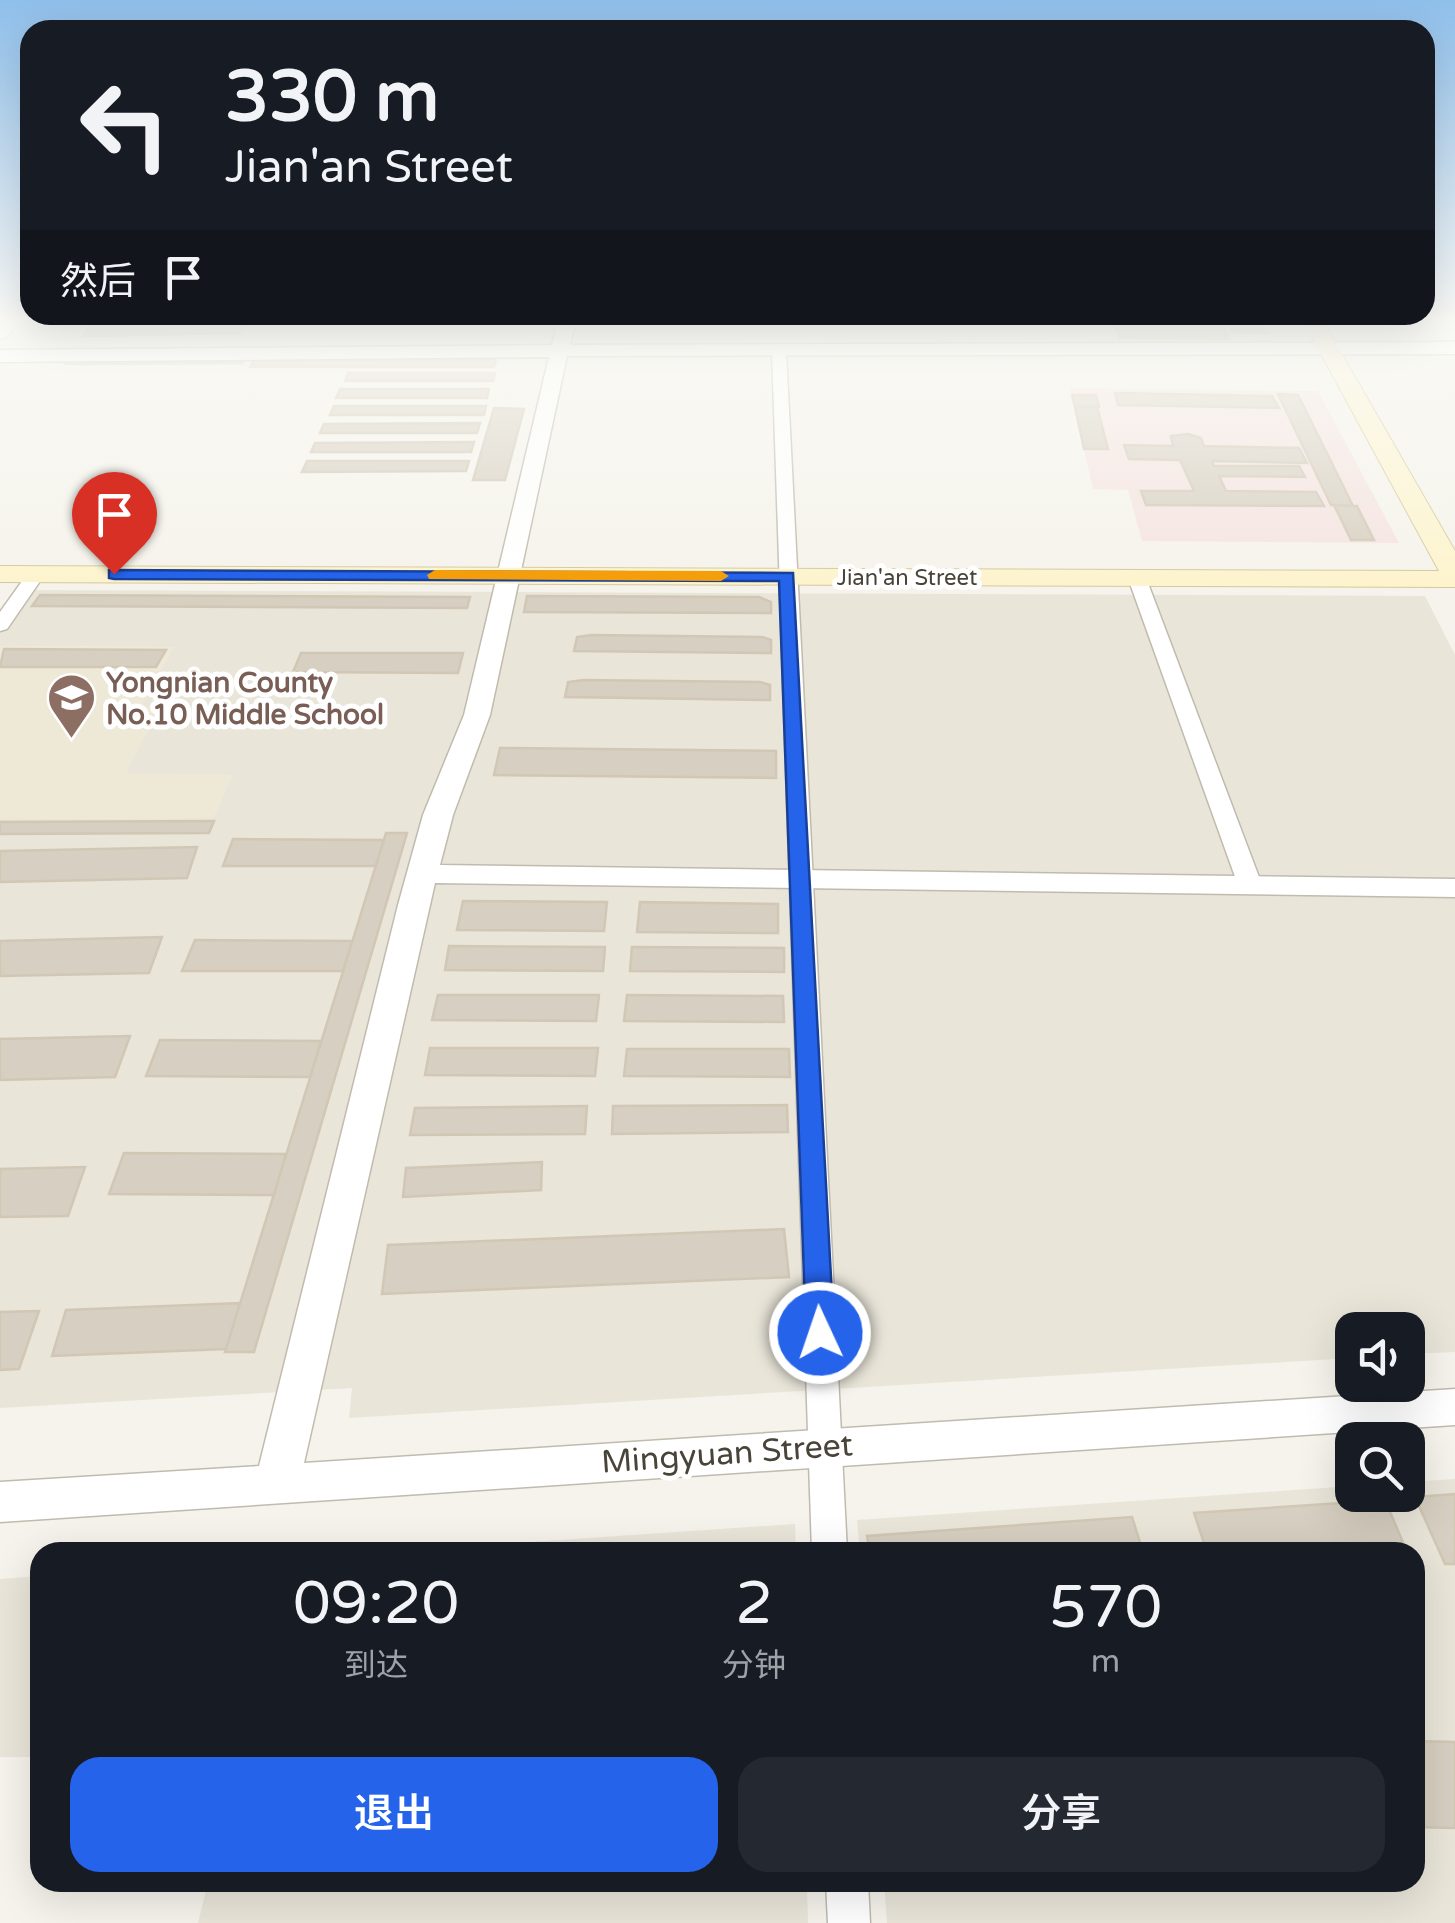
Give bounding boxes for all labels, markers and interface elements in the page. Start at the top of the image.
text: 330 m [225,56,439,140]
icon: left [60,60,190,190]
text: Jian'an Street [225,141,513,195]
icon: arrive [156,250,211,305]
text: 然后 [60,259,136,305]
pin [72,472,157,575]
icon: arrive [87,487,142,542]
street label: Jian'an Street [837,565,977,591]
place label: Yongnian County No.10 Middle School [106,666,384,732]
school or university icon: Yongnian County No.10 Middle School [45,672,97,740]
position arrow [768,1281,872,1385]
map controls [1335,1312,1425,1512]
button: sound [1335,1312,1425,1402]
button: search [1335,1422,1425,1512]
street label: Mingyuan Street [600,1426,854,1482]
text: 09:20 [293,1568,459,1640]
text: 2 [735,1568,773,1640]
text: 570 [1049,1572,1162,1644]
text: m [1091,1643,1120,1681]
text: 到达 [344,1647,408,1685]
text: 分钟 [722,1647,786,1685]
button: 退出 [70,1757,718,1872]
button: 分享 [738,1757,1385,1872]

